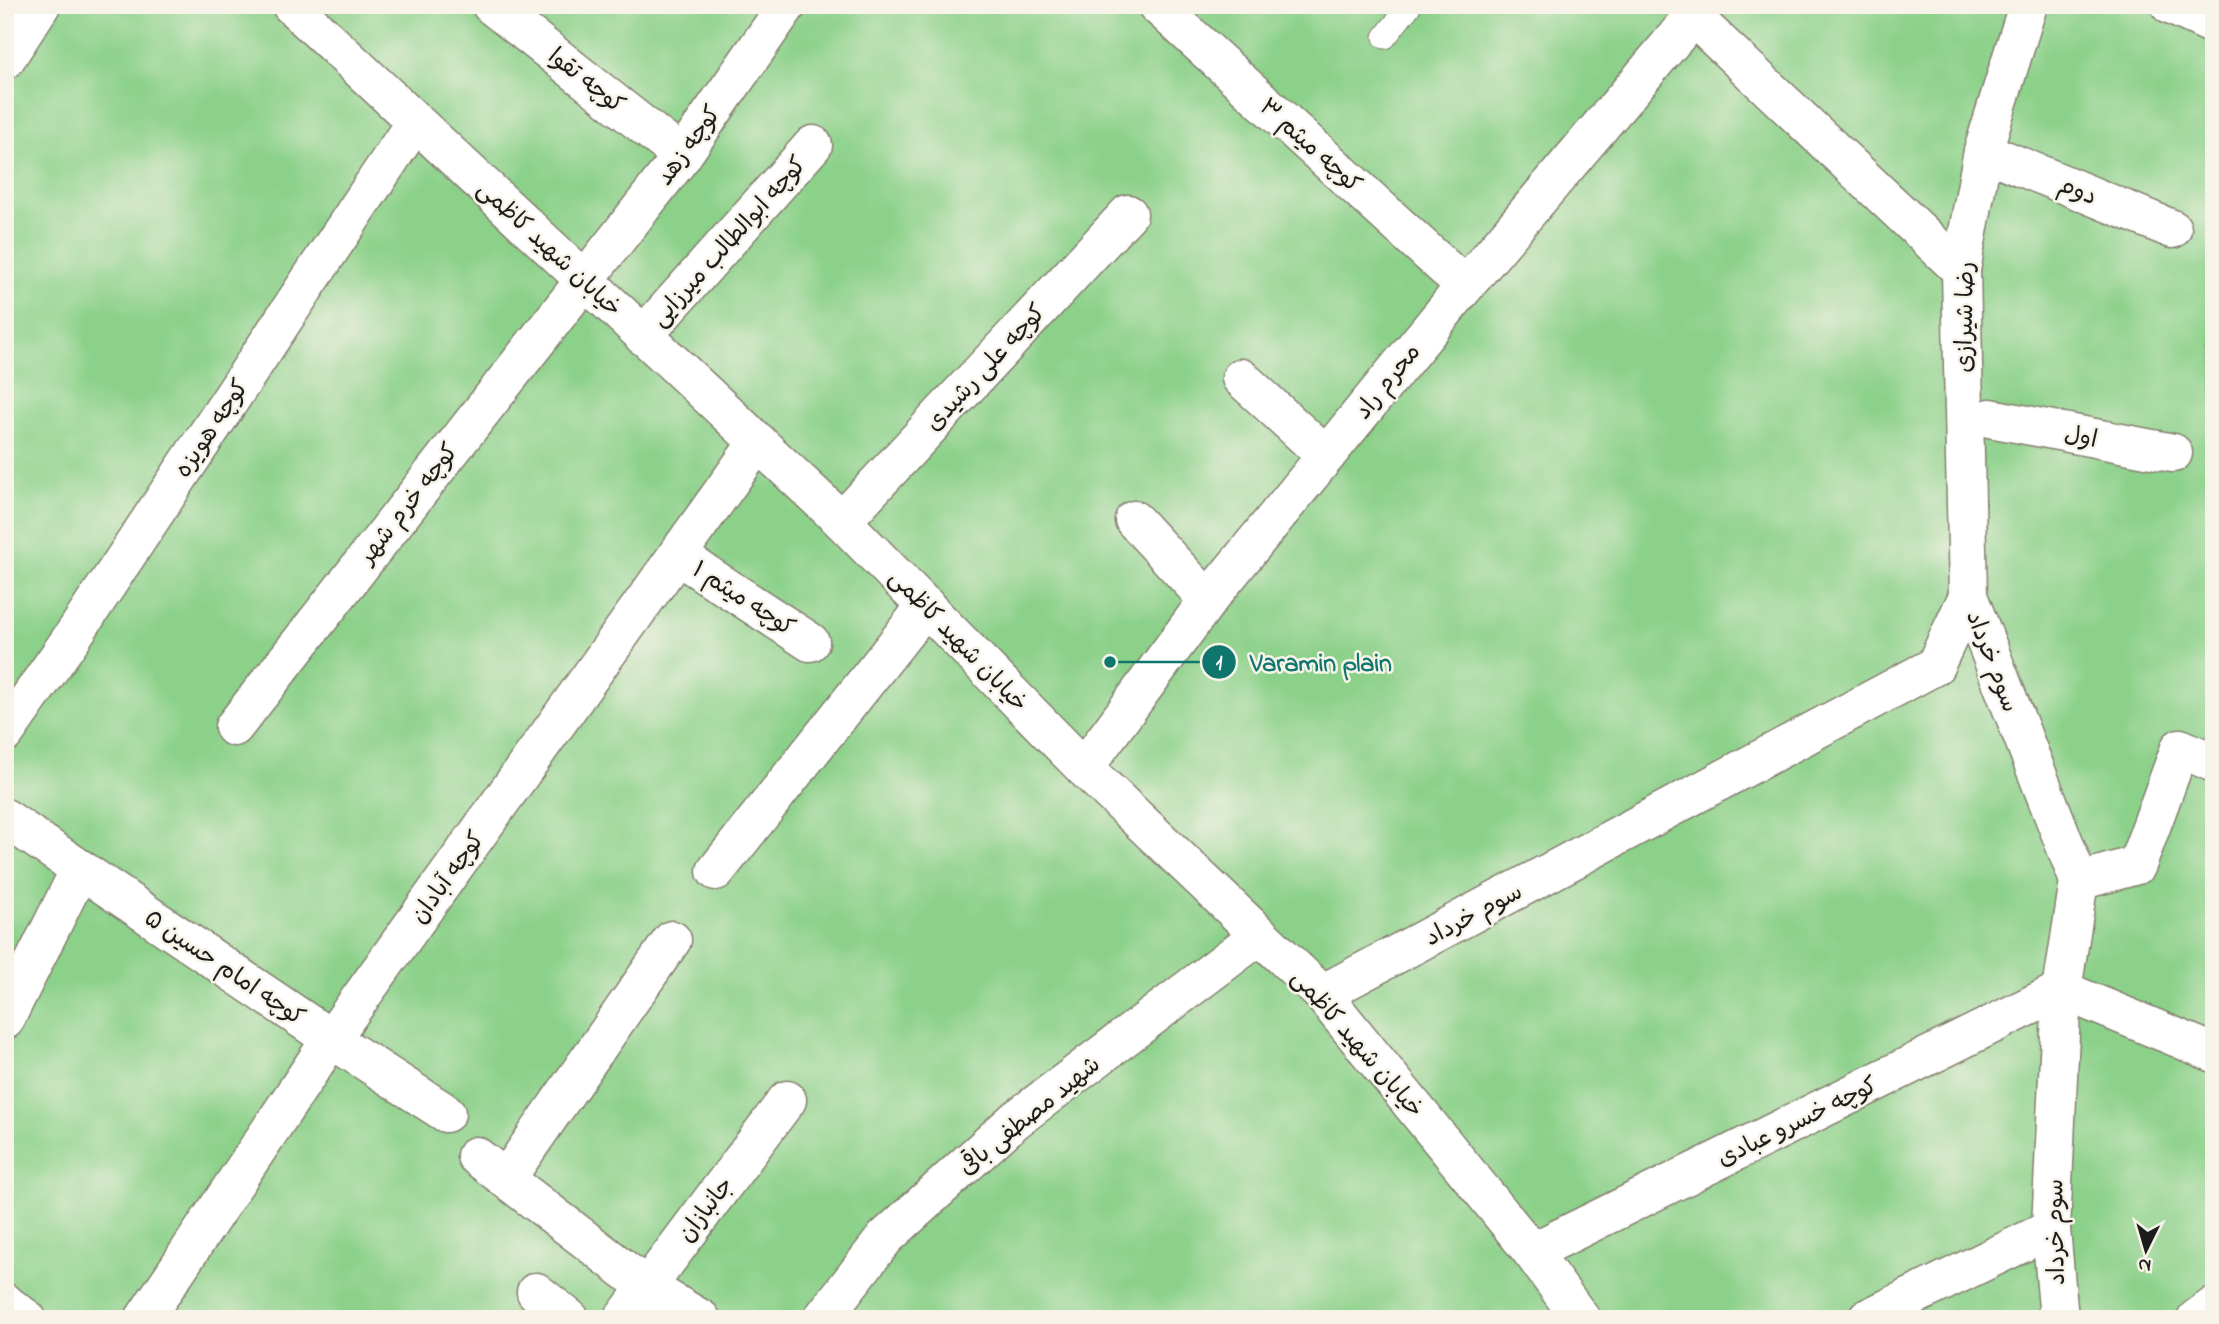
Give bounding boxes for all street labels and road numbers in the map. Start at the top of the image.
street label: کوچه تقوا [540,41,631,123]
street label: کوچه میثم ۳ [1250,91,1368,202]
street label: کوچه زهد [649,99,731,194]
street label: کوچه ابوالطالب میرزایی [644,150,816,336]
street label: دوم [2052,169,2102,216]
street label: خیابان شهید کاظمی [468,173,629,326]
street label: رضا شیرازی [1948,261,1985,373]
street label: کوچه علی رشیدی [918,297,1055,440]
street label: محرم راد [1347,337,1430,428]
street label: کوچه هویزه [167,373,259,486]
street label: اول [2061,418,2100,459]
street label: کوچه خرم شهر [350,437,468,574]
street label: کوچه میثم ۱ [684,554,801,646]
street label: خیابان شهید کاظمی [880,562,1035,721]
street label: سوم خرداد [1955,606,2026,718]
street label: کوچه آبادان [403,825,495,932]
street label: سوم خرداد [1419,876,1529,957]
street label: کوچه امام حسین ۵ [136,902,311,1036]
street label: خیابان شهید کاظمی [1282,963,1431,1127]
street label: شهید مصطفی باقی [952,1049,1109,1185]
street label: کوچه خسرو عبادی [1712,1069,1884,1177]
street label: جانبازان [671,1170,743,1251]
street label: سوم خرداد [2039,1178,2076,1286]

